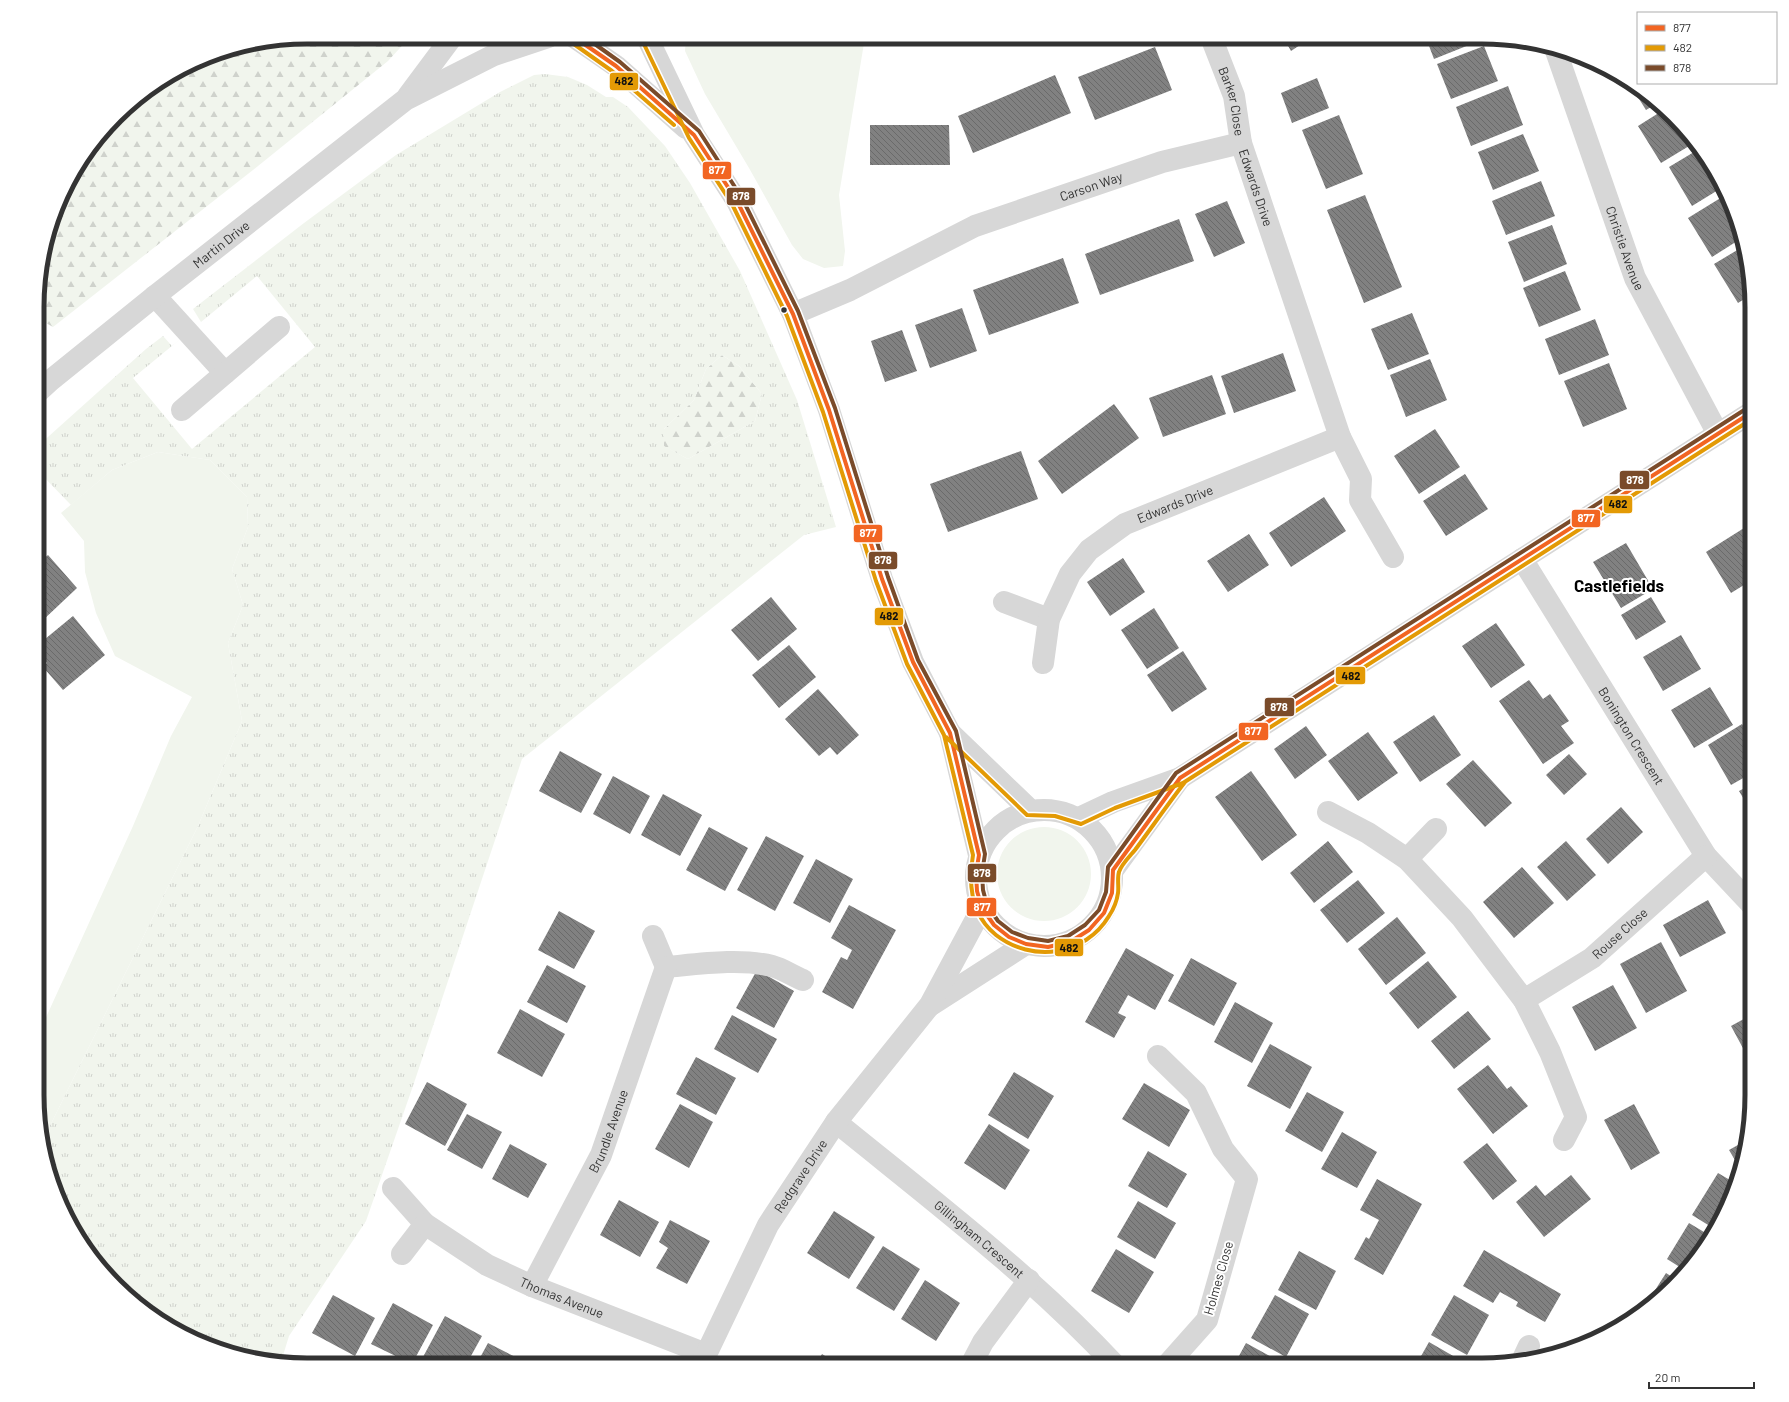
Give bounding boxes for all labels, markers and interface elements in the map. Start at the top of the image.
legend [1637,12,1777,84]
text: 877 [1673,20,1691,34]
text: 482 [1673,40,1692,54]
text: 878 [1673,60,1691,74]
street label: Barker Close [1215,64,1248,137]
line badge: 482 [609,72,639,91]
text: 482 [615,74,633,87]
street label: Edwards Drive [1236,147,1277,228]
line badge: 877 [702,161,732,180]
text: 877 [709,163,726,176]
street label: Carson Way [1058,168,1125,204]
line badge: 878 [726,187,756,206]
text: 878 [732,189,750,202]
street label: Christie Avenue [1603,204,1648,293]
street label: Martin Drive [190,217,253,271]
unlabelled marker [779,305,789,315]
line badge: 878 [1619,470,1650,490]
text: 878 [1626,473,1644,486]
street label: Edwards Drive [1135,481,1215,526]
line badge: 482 [1603,495,1633,514]
text: 482 [1609,497,1627,510]
line badge: 877 [1571,509,1601,528]
text: 877 [1578,511,1595,524]
line badge: 877 [853,524,883,543]
text: 877 [860,526,877,539]
line badge: 878 [868,551,898,570]
text: 878 [874,553,892,566]
district label: Castlefields [1574,575,1665,595]
line badge: 482 [874,607,904,626]
text: 482 [880,609,898,622]
line badge: 482 [1335,666,1366,685]
text: 482 [1342,669,1360,682]
street label: Bonington Crescent [1595,684,1668,788]
line badge: 878 [1264,697,1295,717]
text: 878 [1270,700,1288,713]
line badge: 877 [1238,722,1269,741]
text: 877 [1245,724,1262,737]
line badge: 878 [967,863,997,883]
text: 878 [973,866,991,879]
line badge: 877 [966,897,997,917]
text: 877 [974,900,991,913]
street label: Rouse Close [1589,904,1651,962]
line badge: 482 [1054,938,1084,957]
text: 482 [1060,941,1078,954]
street label: Brundle Avenue [585,1087,631,1176]
street label: Redgrave Drive [770,1136,830,1216]
street label: Gillingham Crescent [931,1197,1028,1281]
street label: Holmes Close [1200,1239,1236,1317]
street label: Thomas Avenue [517,1273,606,1321]
scale bar [1649,1364,1754,1390]
text: 20 m [1655,1370,1681,1384]

